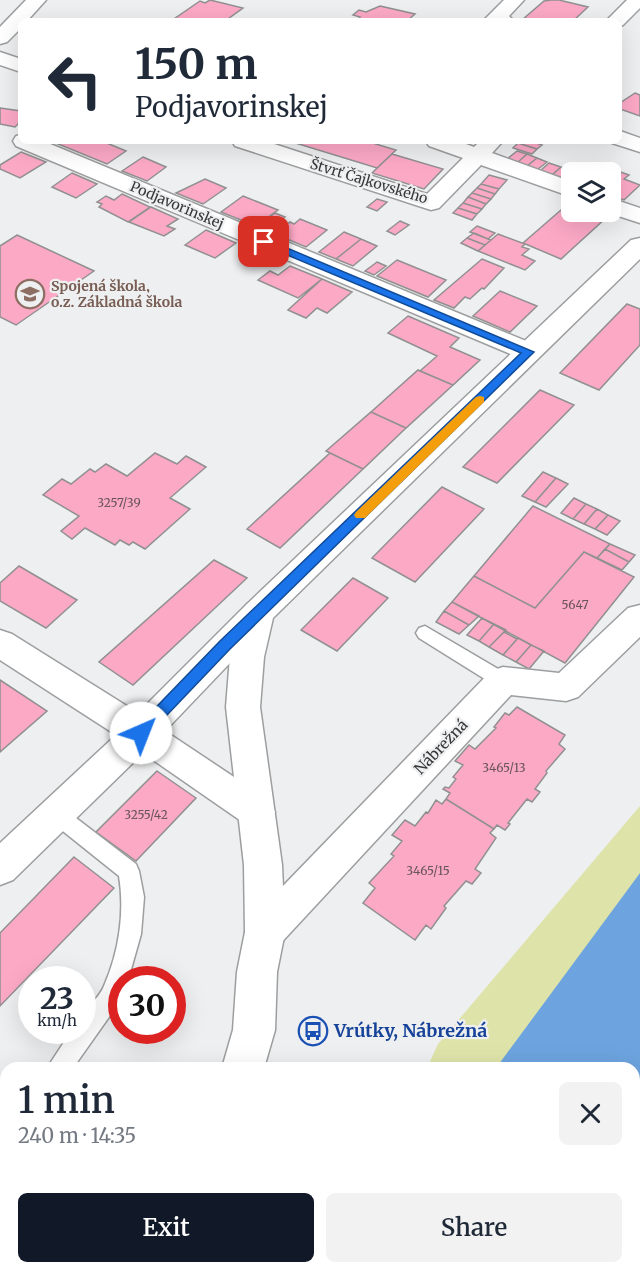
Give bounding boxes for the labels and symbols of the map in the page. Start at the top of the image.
street label: Štvrť Čajkovského [308,155,430,207]
street label: Podjavorinskej [127,177,227,233]
pin [238,216,289,267]
place label: Spojená škola, o.z. Základná škola [51,277,182,311]
school or university icon: Spojená škola, o.z. Základná škola [14,278,46,310]
house number: 3257/39 [97,495,141,510]
house number: 5647 [561,597,589,612]
position arrow [109,701,173,765]
street label: Nábrežná [410,715,471,778]
house number: 3465/13 [482,760,526,775]
house number: 3255/42 [124,807,168,822]
house number: 3465/15 [406,863,450,878]
speed limit sign: 30 [108,966,186,1044]
bus stop icon: Vrútky, Nábrežná [297,1015,329,1047]
place label: Vrútky, Nábrežná [333,1019,487,1042]

